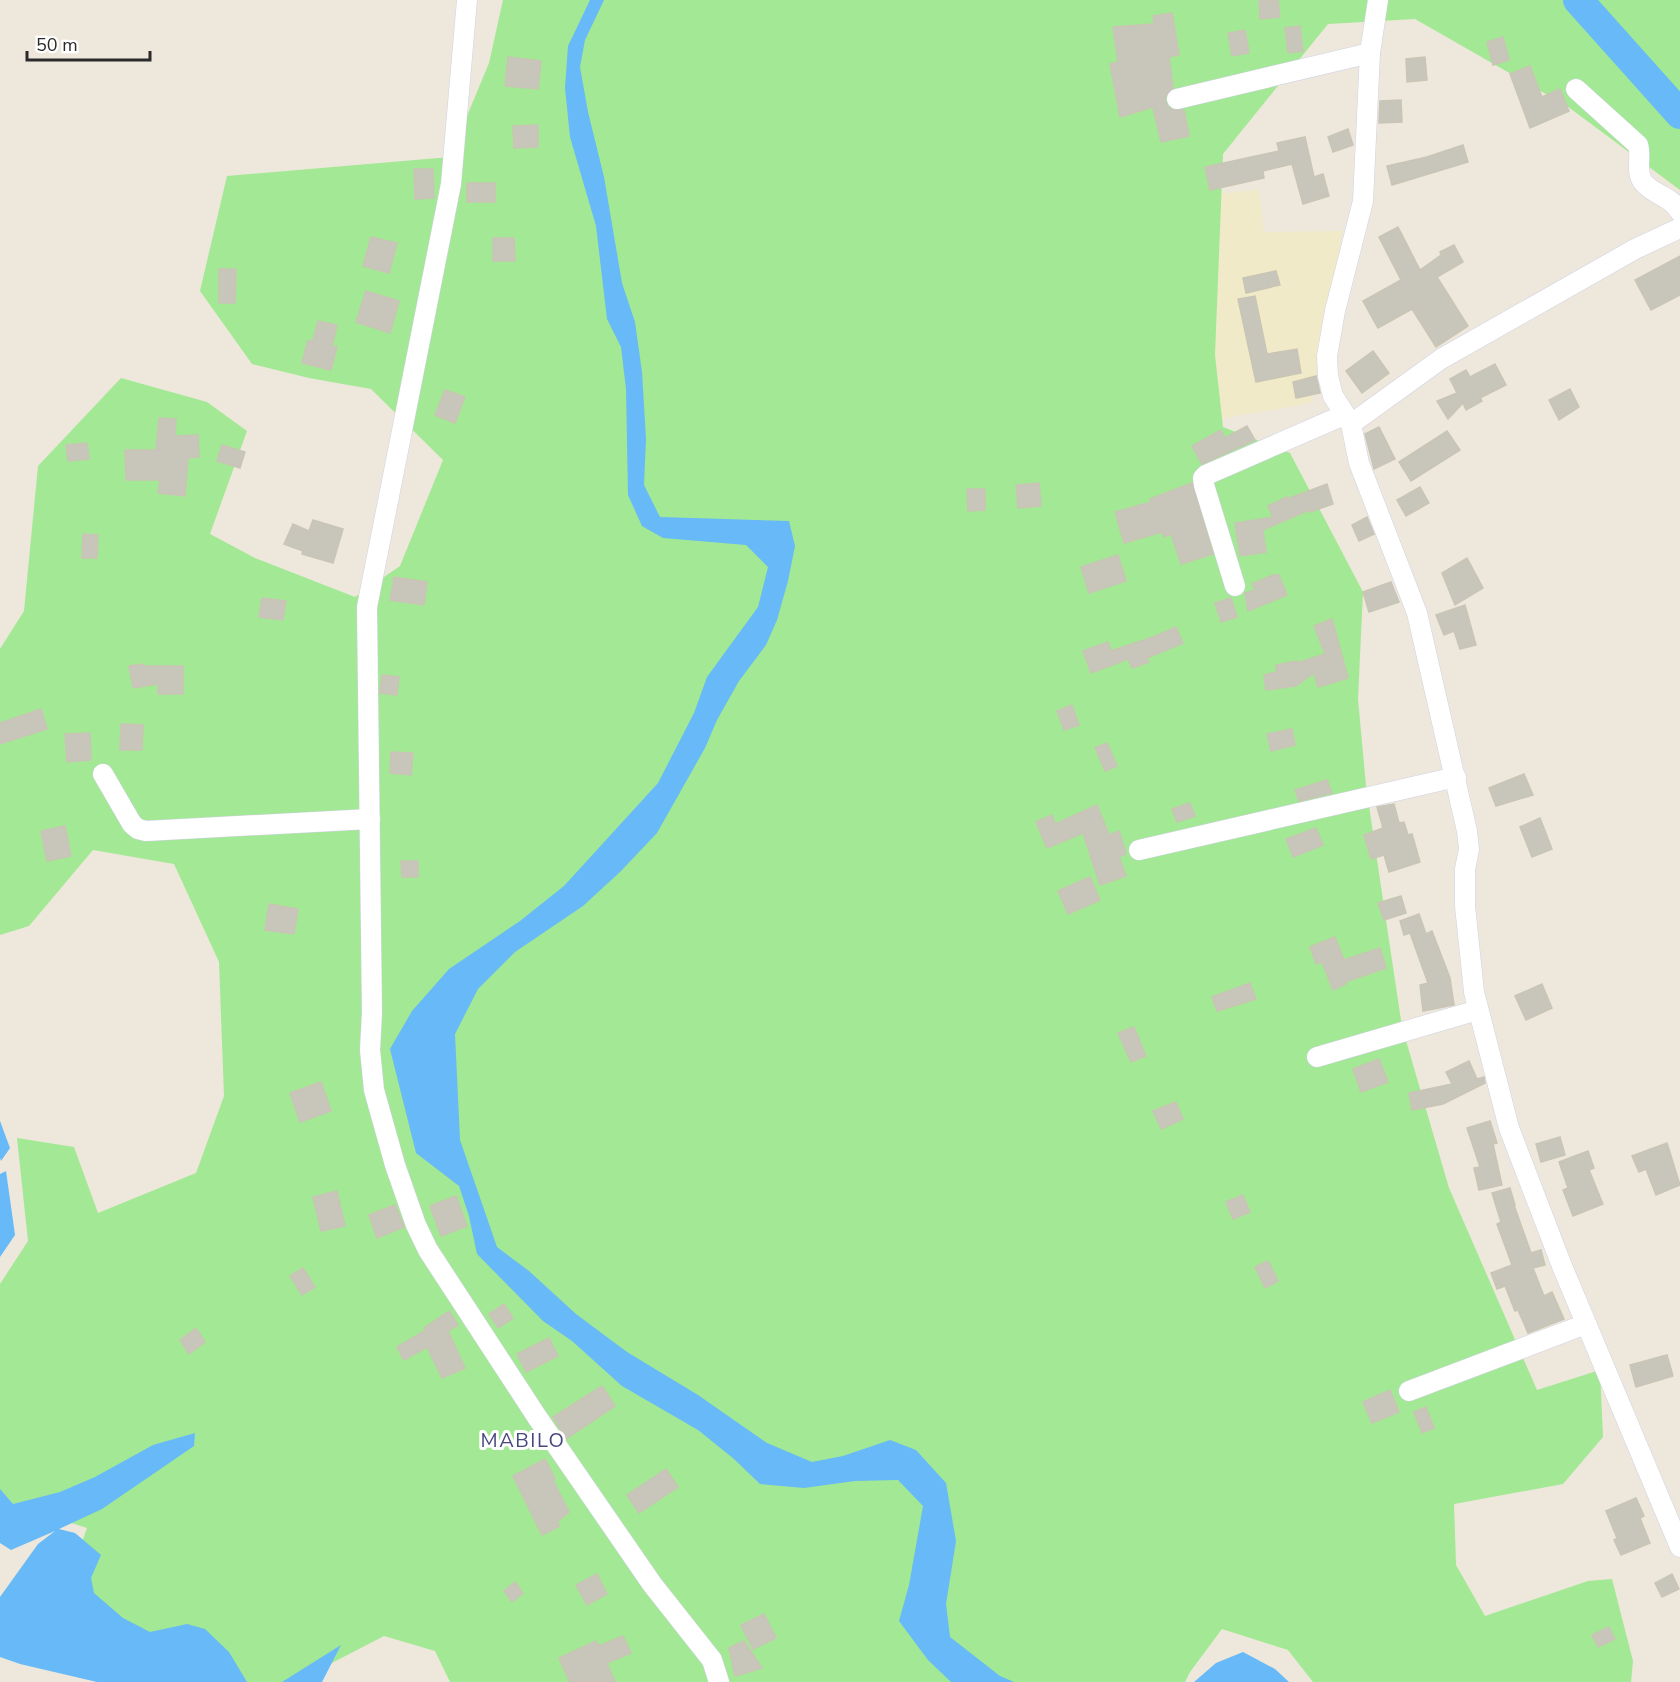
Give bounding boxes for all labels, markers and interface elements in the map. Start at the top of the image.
scale bar [27,24,150,62]
text: 50 m [36,33,78,57]
district label: MABILO [481,1427,565,1454]

